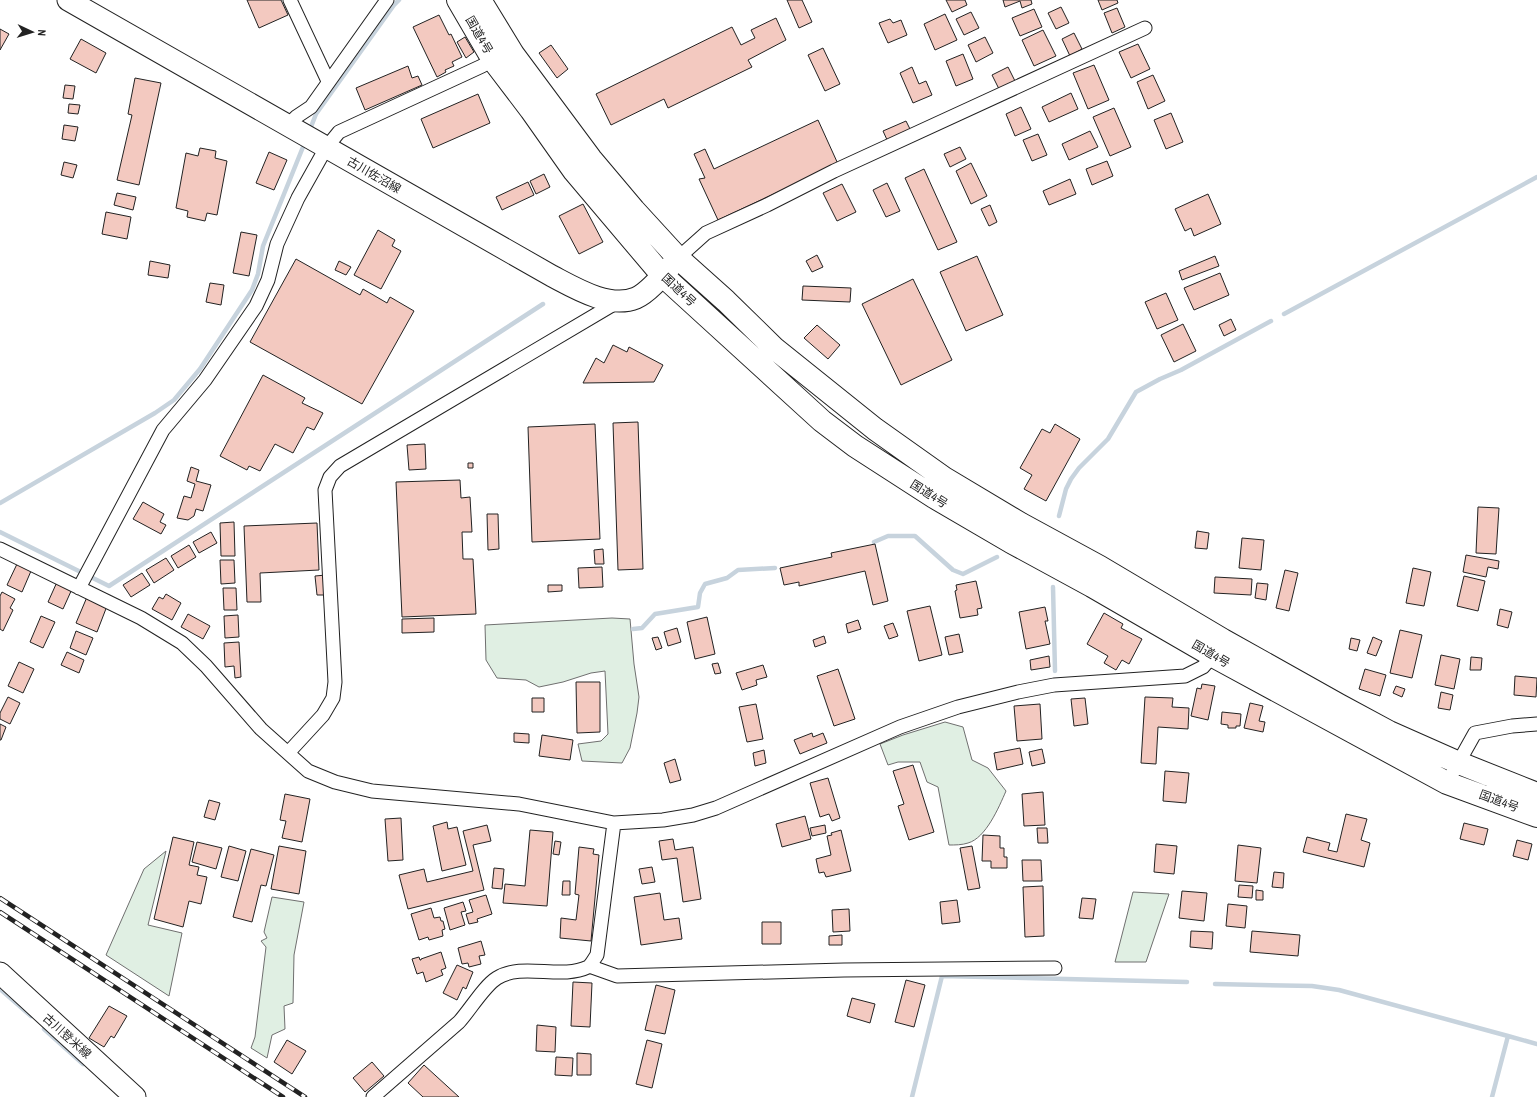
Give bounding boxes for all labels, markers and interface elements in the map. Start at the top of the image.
north arrow [12,12,52,52]
street label: 国道4号 [462,13,496,57]
text: N [35,29,49,36]
street label: 古川佐沼線 [344,153,404,197]
street label: 国道4号 [658,270,700,310]
street label: 国道4号 [907,476,951,512]
street label: 国道4号 [1189,637,1233,671]
street label: 国道4号 [1477,786,1521,816]
street label: 古川登米線 [39,1010,95,1062]

